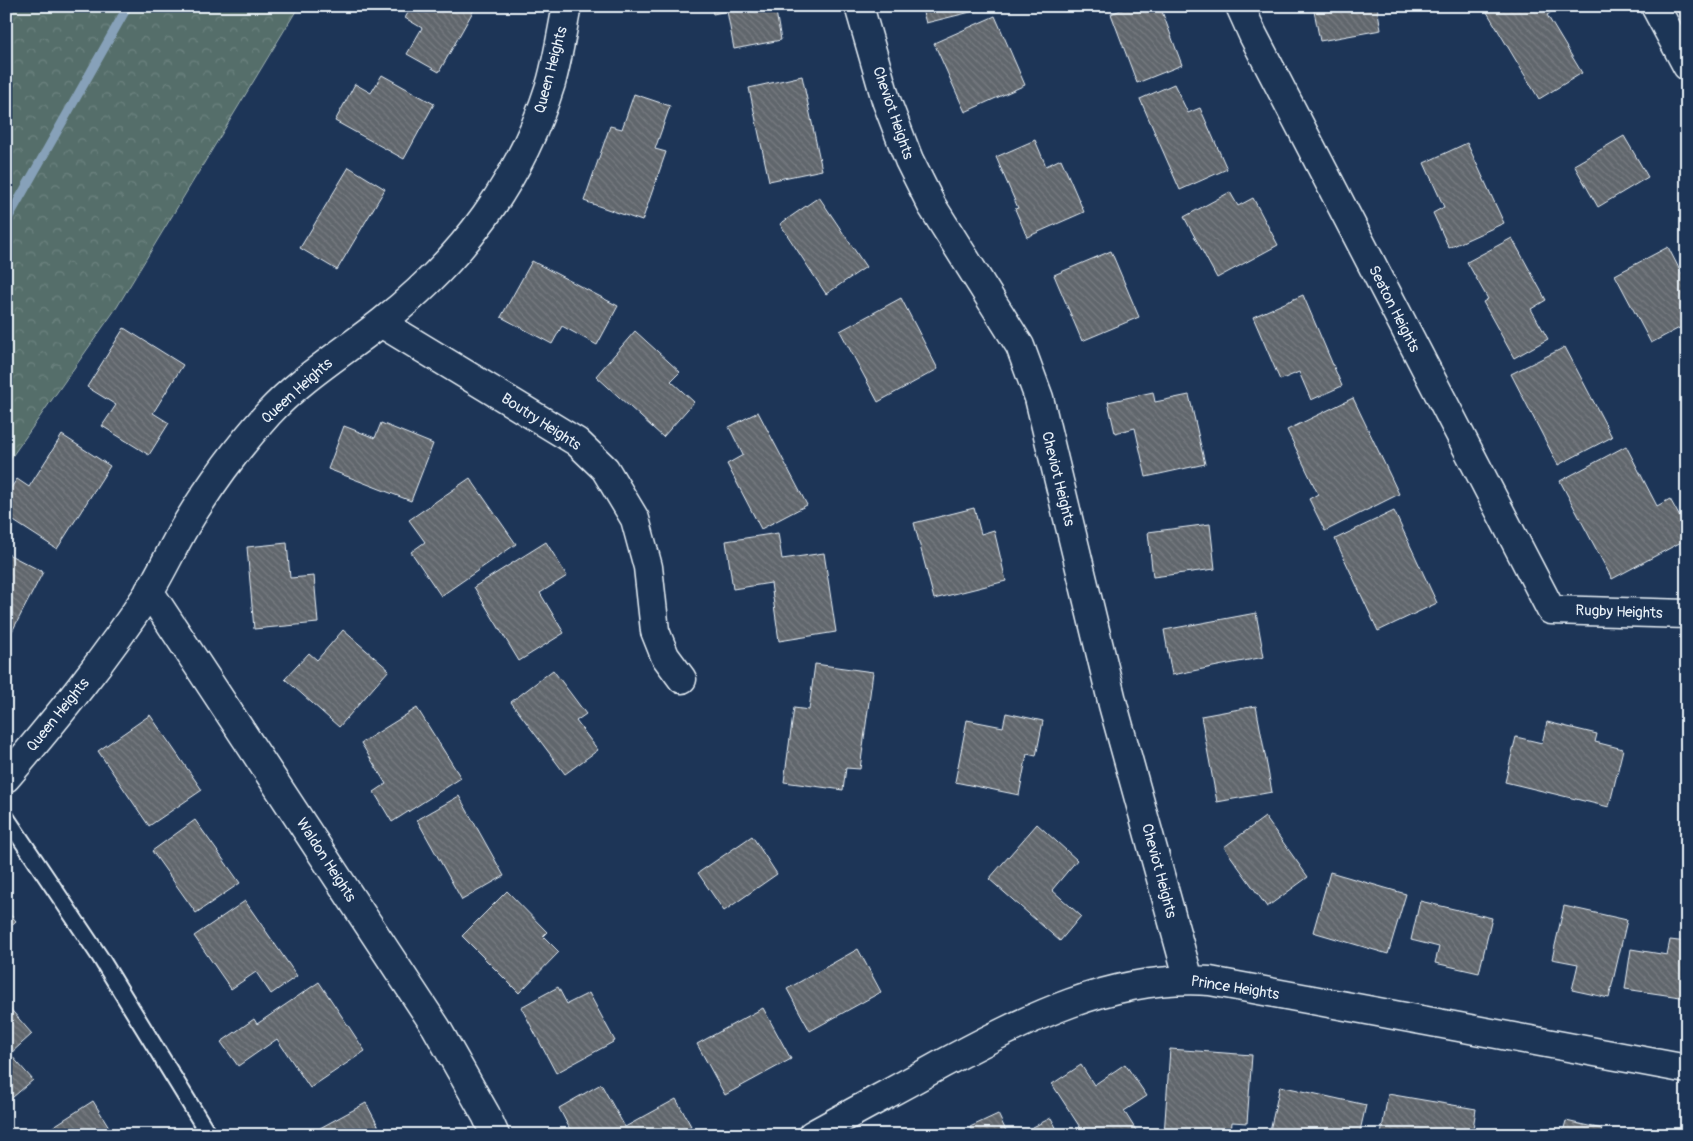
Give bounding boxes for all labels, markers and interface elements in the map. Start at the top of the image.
street label: Queen Heights [530,24,572,116]
street label: Cheviot Heights [868,64,918,162]
street label: Seaton Heights [1364,262,1424,356]
street label: Queen Heights [257,354,337,428]
street label: Boutry Heights [497,389,585,455]
street label: Cheviot Heights [1037,430,1079,529]
street label: Rugby Heights [1575,601,1663,623]
street label: Queen Heights [22,674,94,756]
street label: Waldon Heights [292,814,360,906]
street label: Cheviot Heights [1137,822,1181,921]
street label: Prince Heights [1190,972,1281,1004]

